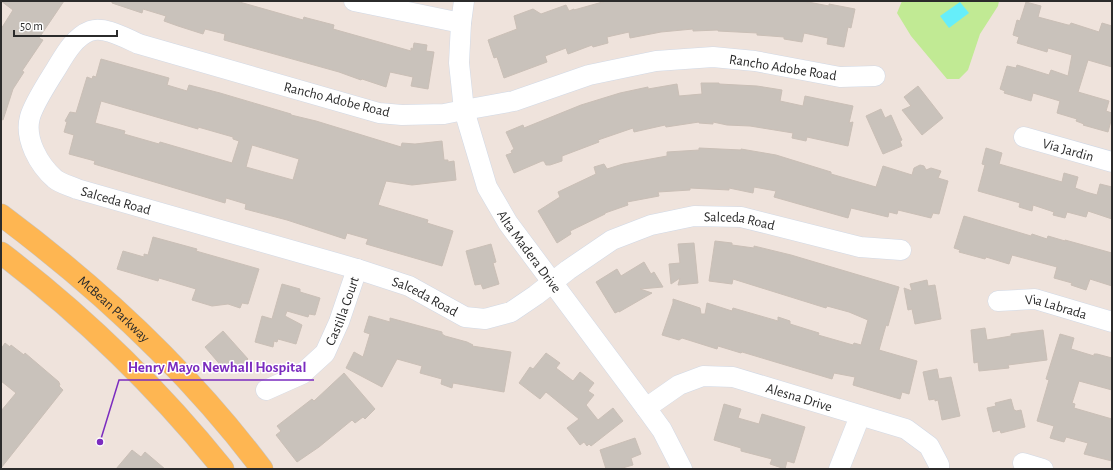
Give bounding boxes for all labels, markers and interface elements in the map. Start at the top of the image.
scale bar [14,12,117,38]
text: 50 m [20,20,43,32]
street label: Rancho Adobe Road [728,53,838,83]
street label: Rancho Adobe Road [282,80,391,120]
street label: Via Jardin [1041,137,1095,164]
street label: Salceda Road [79,184,152,218]
street label: Alta Madera Drive [494,208,563,296]
street label: Salceda Road [704,210,776,233]
street label: McBean Parkway [75,274,152,345]
street label: Castilla Court [323,274,362,348]
street label: Salceda Road [390,275,460,320]
street label: Via Labrada [1025,293,1089,322]
callout: Henry Mayo Newhall Hospital [119,353,314,380]
text: Henry Mayo Newhall Hospital [128,360,306,375]
street label: Alesna Drive [764,381,834,414]

